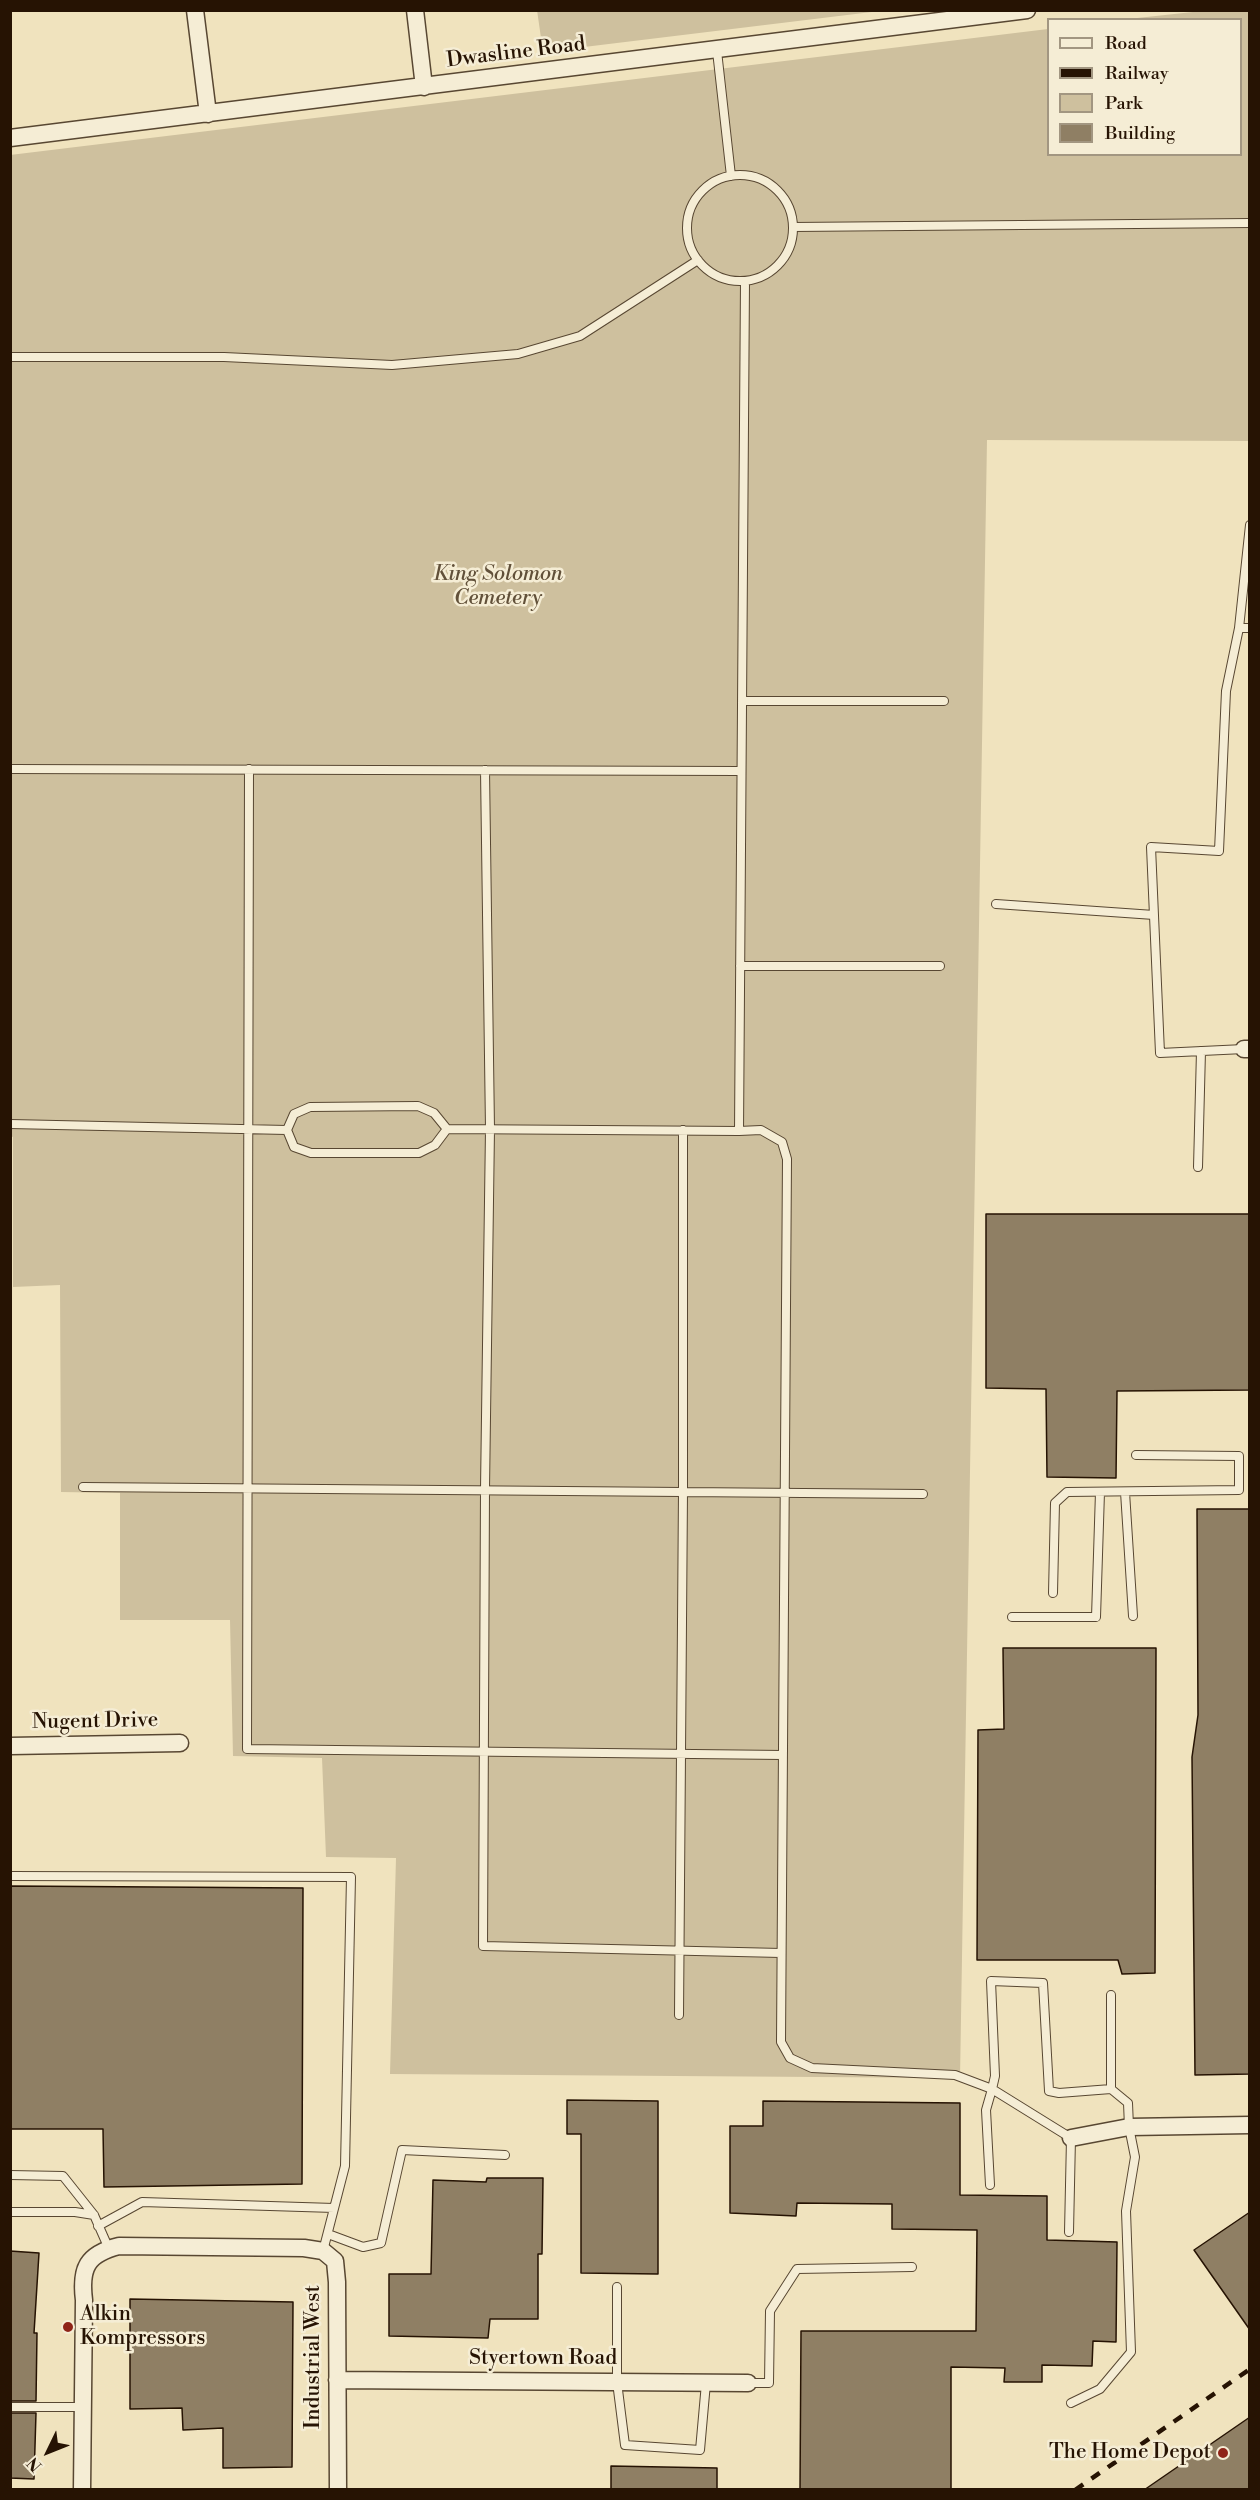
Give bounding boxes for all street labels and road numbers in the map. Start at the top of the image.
street label: Dwasline Road [445,32,587,74]
street label: Nugent Drive [32,1708,158,1736]
street label: Industrial West [301,2285,327,2429]
street label: Styertown Road [469,2346,617,2372]

